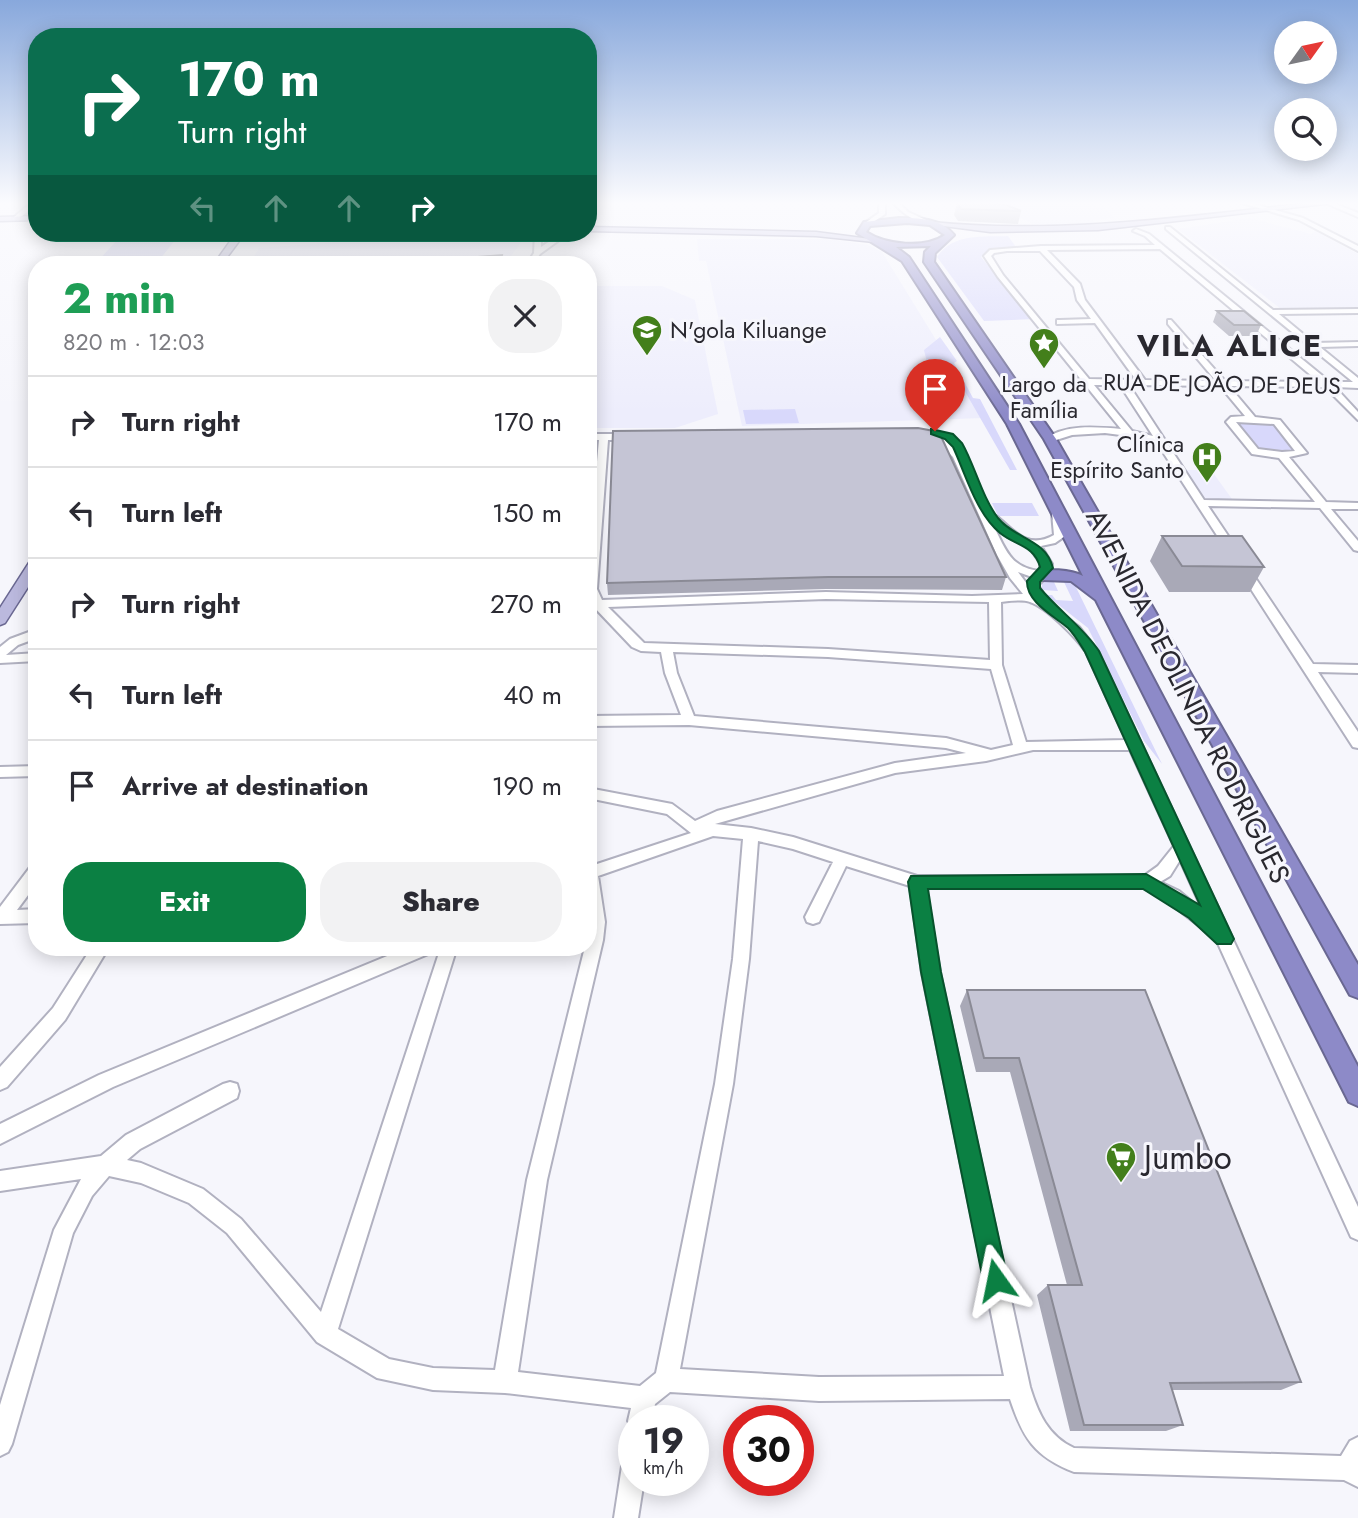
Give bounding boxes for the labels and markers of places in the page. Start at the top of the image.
school or university icon: N'gola Kiluange [630,313,664,357]
place label: N'gola Kiluange [670,313,827,347]
place icon: Largo da Família [1027,326,1061,370]
pin [905,359,965,431]
place label: Largo da Família [1001,367,1087,427]
place label: Clínica Espírito Santo [1050,427,1184,487]
hospital icon: Clínica Espírito Santo [1190,440,1224,484]
place label: Jumbo [1140,1134,1232,1181]
supermarket icon: Jumbo [1104,1140,1138,1184]

